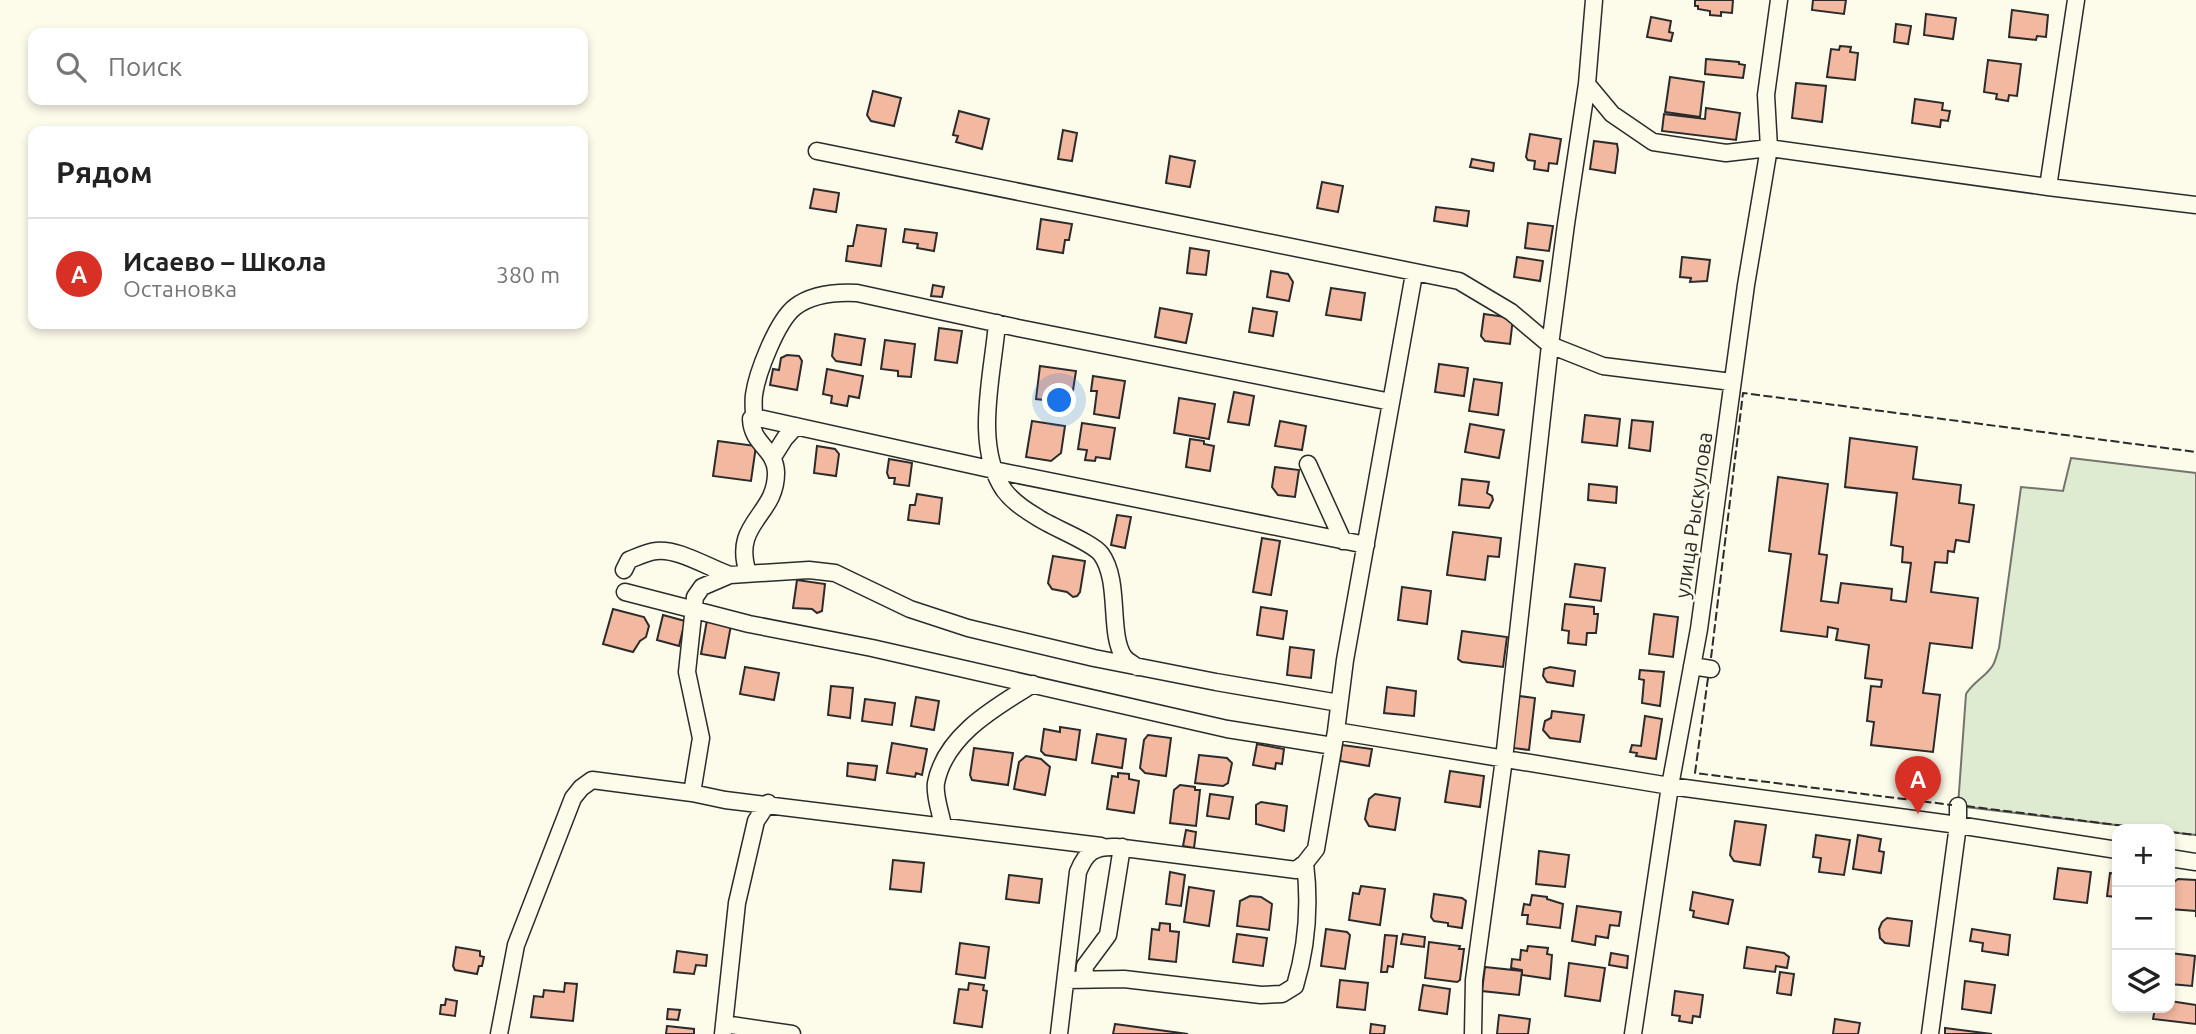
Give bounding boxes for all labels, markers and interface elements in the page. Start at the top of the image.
search box [28,28,588,105]
icon: search [52,48,90,86]
text: Поиск [108,52,182,81]
text: Рядом [56,155,152,189]
text: Исаево – Школа [123,247,326,276]
text: A [71,262,87,287]
text: 380 m [496,262,560,287]
text: Остановка [123,276,237,301]
your location [1042,383,1076,417]
street label: улица Рыскулова [1669,430,1717,600]
pin: A [1895,756,1941,814]
map controls [2112,824,2175,1013]
button: + [2112,824,2175,887]
button: − [2112,887,2175,950]
button: layers [2112,950,2175,1013]

